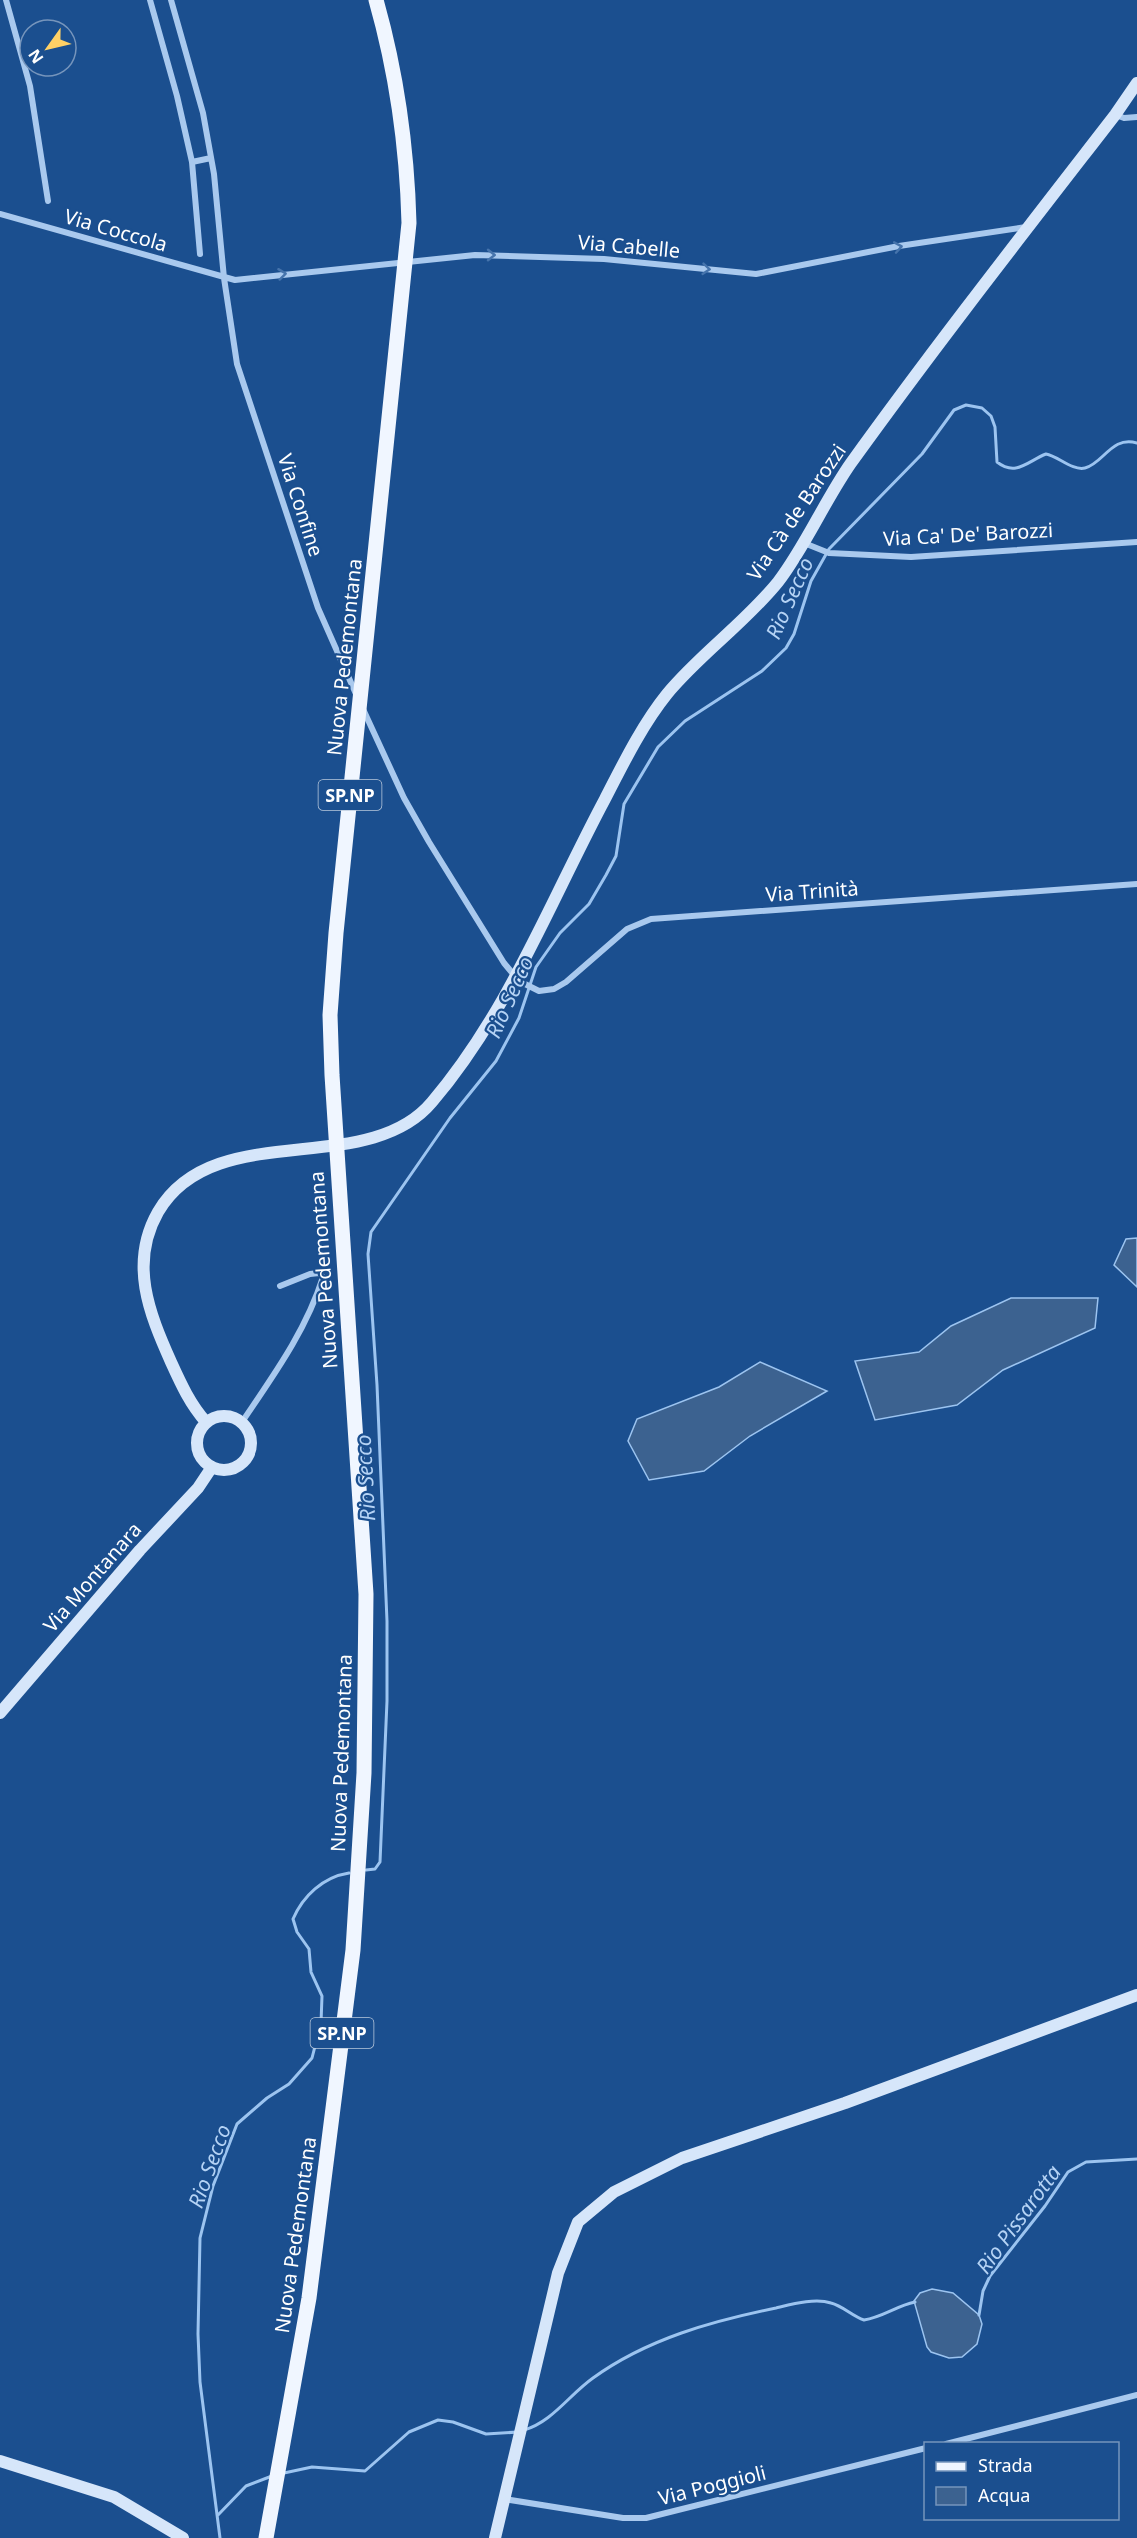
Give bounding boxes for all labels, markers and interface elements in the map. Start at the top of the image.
north arrow [18,18,78,78]
text: N [23,45,48,68]
street label: Via Coccola [61,202,171,258]
street label: Via Cabelle [577,228,681,264]
one-way arrow [894,241,903,253]
one-way arrow [486,249,495,261]
one-way arrow [701,262,711,275]
one-way arrow [277,268,286,281]
street label: Via Cà de Barozzi [740,438,852,586]
street label: Via Confine [272,450,330,560]
street label: Via Ca' De' Barozzi [882,516,1054,552]
water label: Rio Secco [759,553,819,643]
street label: Nuova Pedemontana [320,557,368,757]
road number: SP.NP [318,780,382,810]
street label: Via Trinità [765,874,859,908]
water label: Rio Secco [479,952,539,1042]
street label: Nuova Pedemontana [303,1170,343,1370]
water label: Rio Secco [349,1434,381,1522]
street label: Via Montanara [37,1516,147,1638]
street label: Nuova Pedemontana [324,1654,358,1852]
road number: SP.NP [310,2018,374,2048]
water label: Rio Secco [181,2120,237,2212]
street label: Nuova Pedemontana [268,2135,322,2335]
water label: Rio Pissarotta [969,2159,1067,2279]
legend [924,2442,1119,2520]
text: Strada [978,2453,1033,2477]
street label: Via Poggioli [655,2459,769,2511]
text: Acqua [978,2483,1030,2507]

